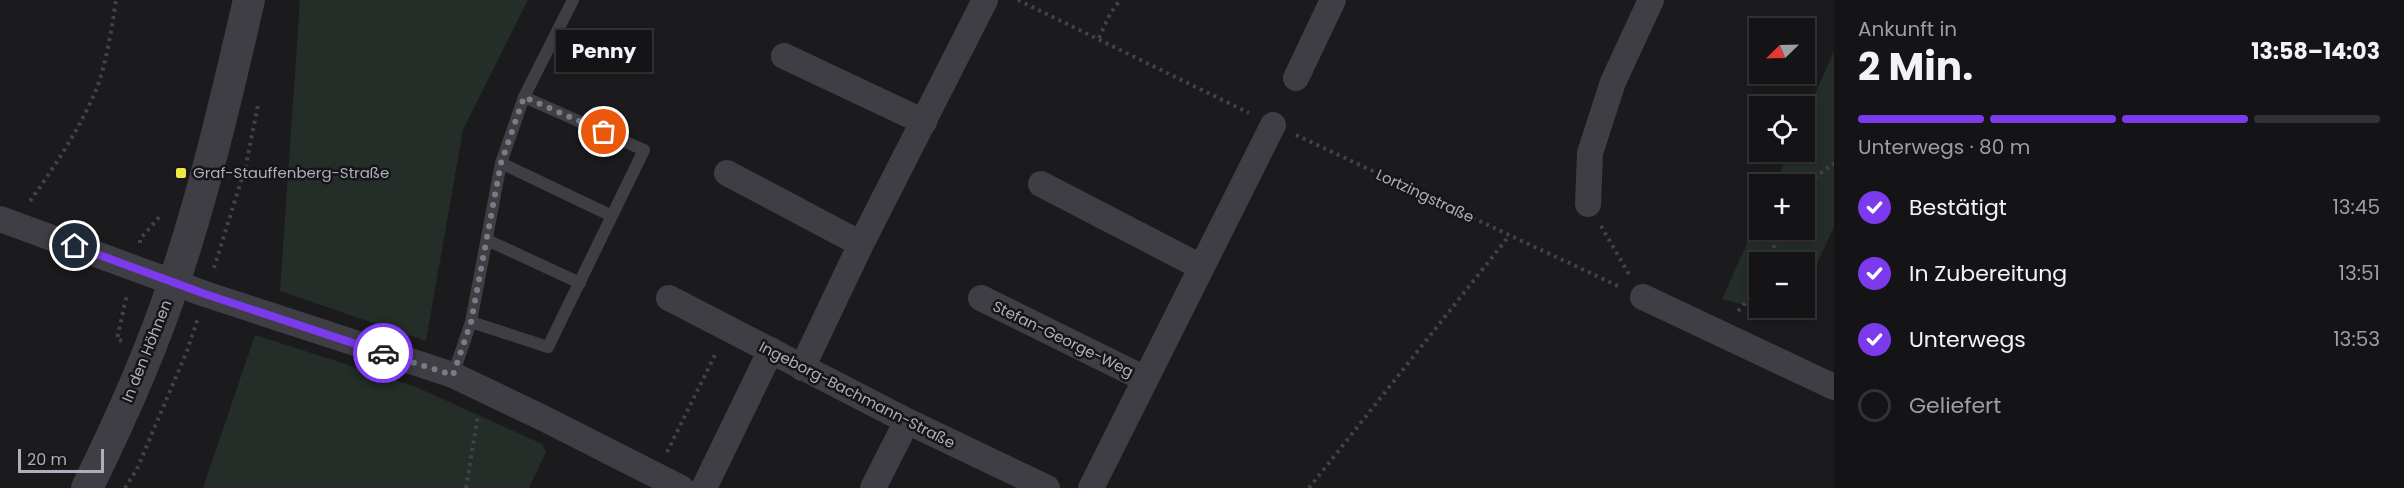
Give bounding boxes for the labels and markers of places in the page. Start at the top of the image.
callout: Penny [556,30,652,72]
pin [578,106,629,157]
place label: Graf-Stauffenberg-Straße [193,162,389,183]
marker: Graf-Stauffenberg-Straße [174,166,188,180]
pin [49,220,100,271]

